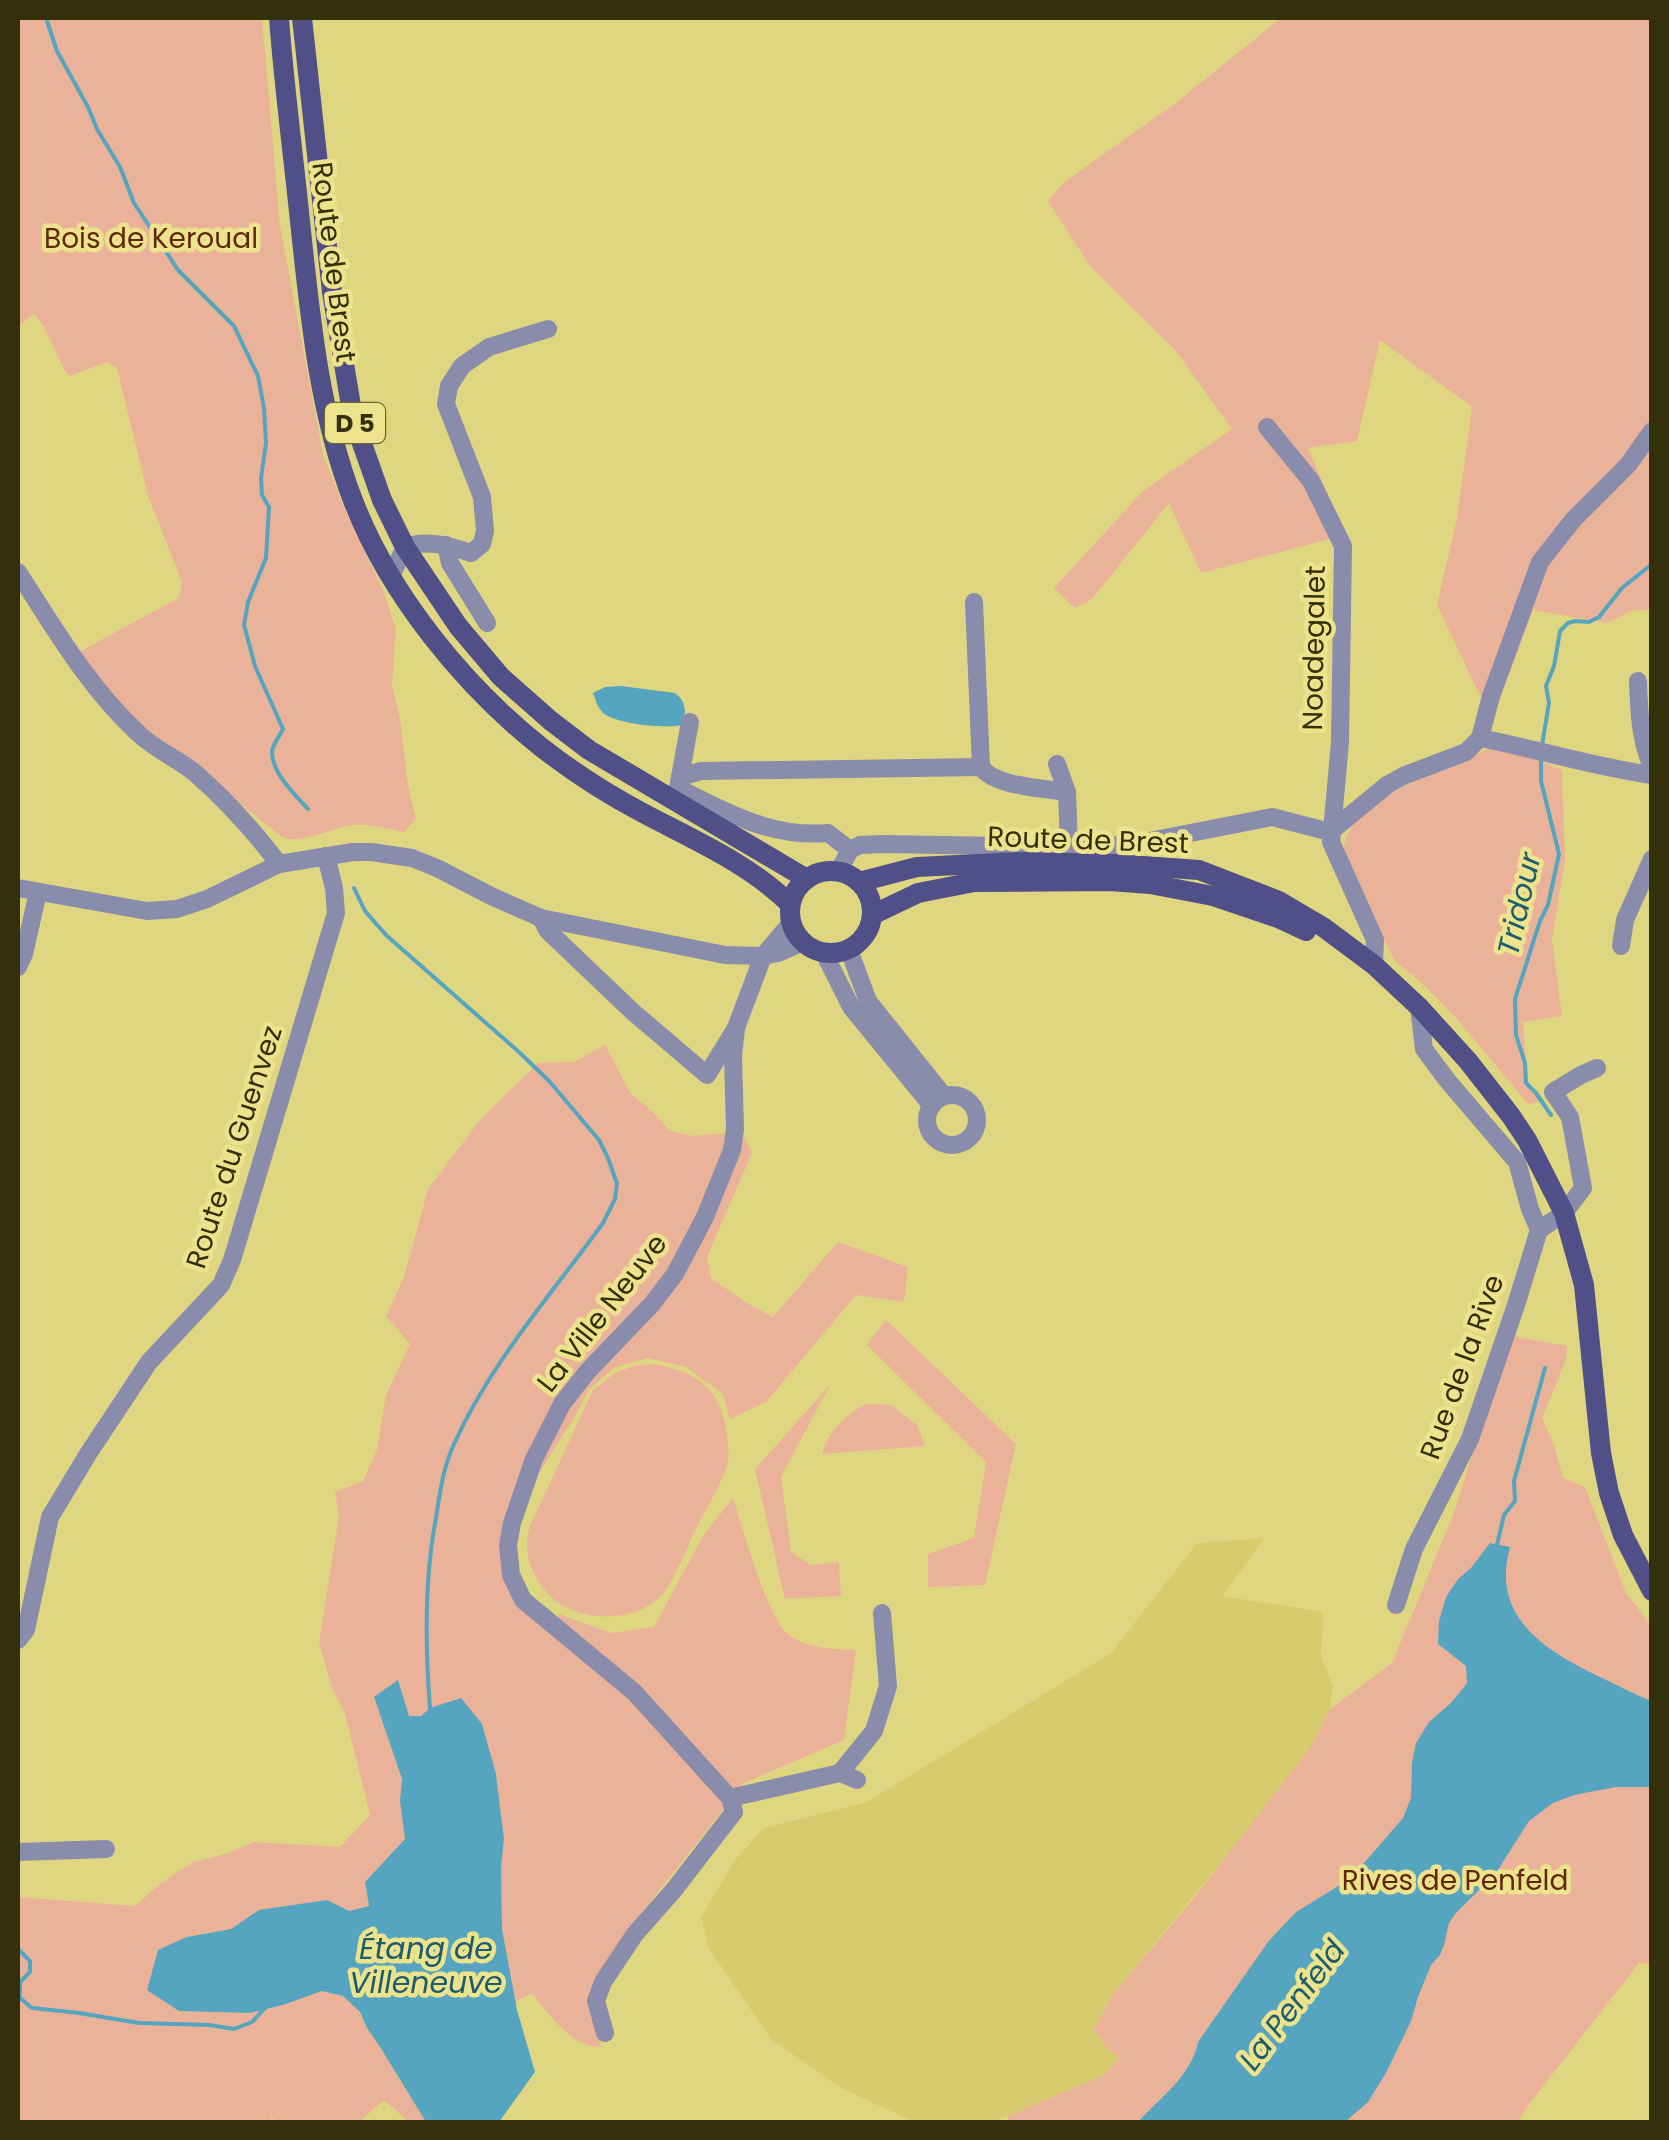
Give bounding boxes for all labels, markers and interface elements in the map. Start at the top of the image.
street label: Route de Brest [302,160,366,364]
park label: Bois de Keroual [44,219,258,258]
road number: D 5 [325,403,385,443]
street label: Noadegalet [1293,565,1335,731]
street label: Route de Brest [987,817,1189,863]
water label: Tridour [1486,847,1552,960]
street label: Route du Guenvez [176,1021,292,1273]
street label: La Ville Neuve [528,1226,676,1400]
street label: Rue de la Rive [1411,1269,1513,1465]
park label: Rives de Penfeld [1342,1861,1568,1900]
water label: Étang de Villeneuve [349,1927,503,2004]
water label: La Penfeld [1229,1930,1356,2079]

